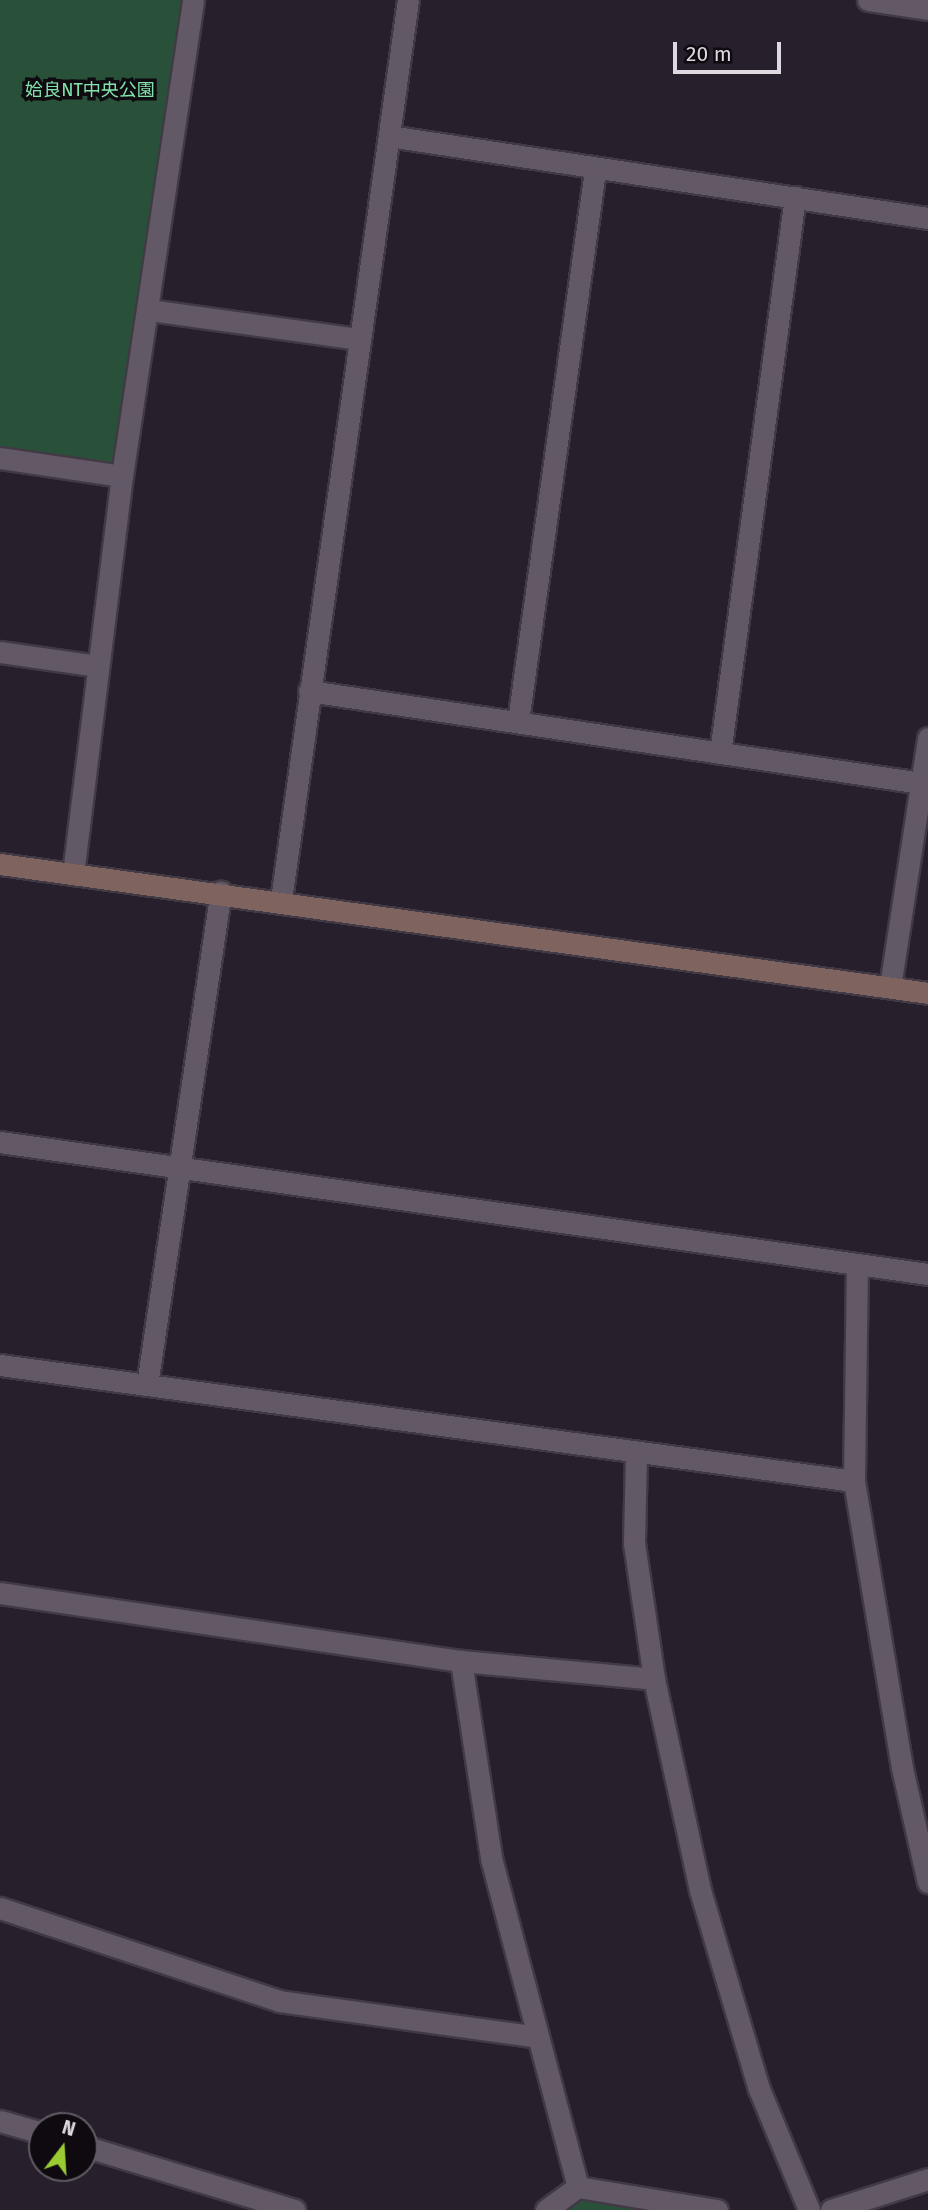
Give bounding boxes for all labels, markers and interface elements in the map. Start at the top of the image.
scale bar [676,28,785,72]
text: 20 m [686,41,732,67]
park label: 姶良NT中央公園 [25,79,155,101]
north arrow [28,2112,98,2182]
text: N [59,2116,78,2141]

